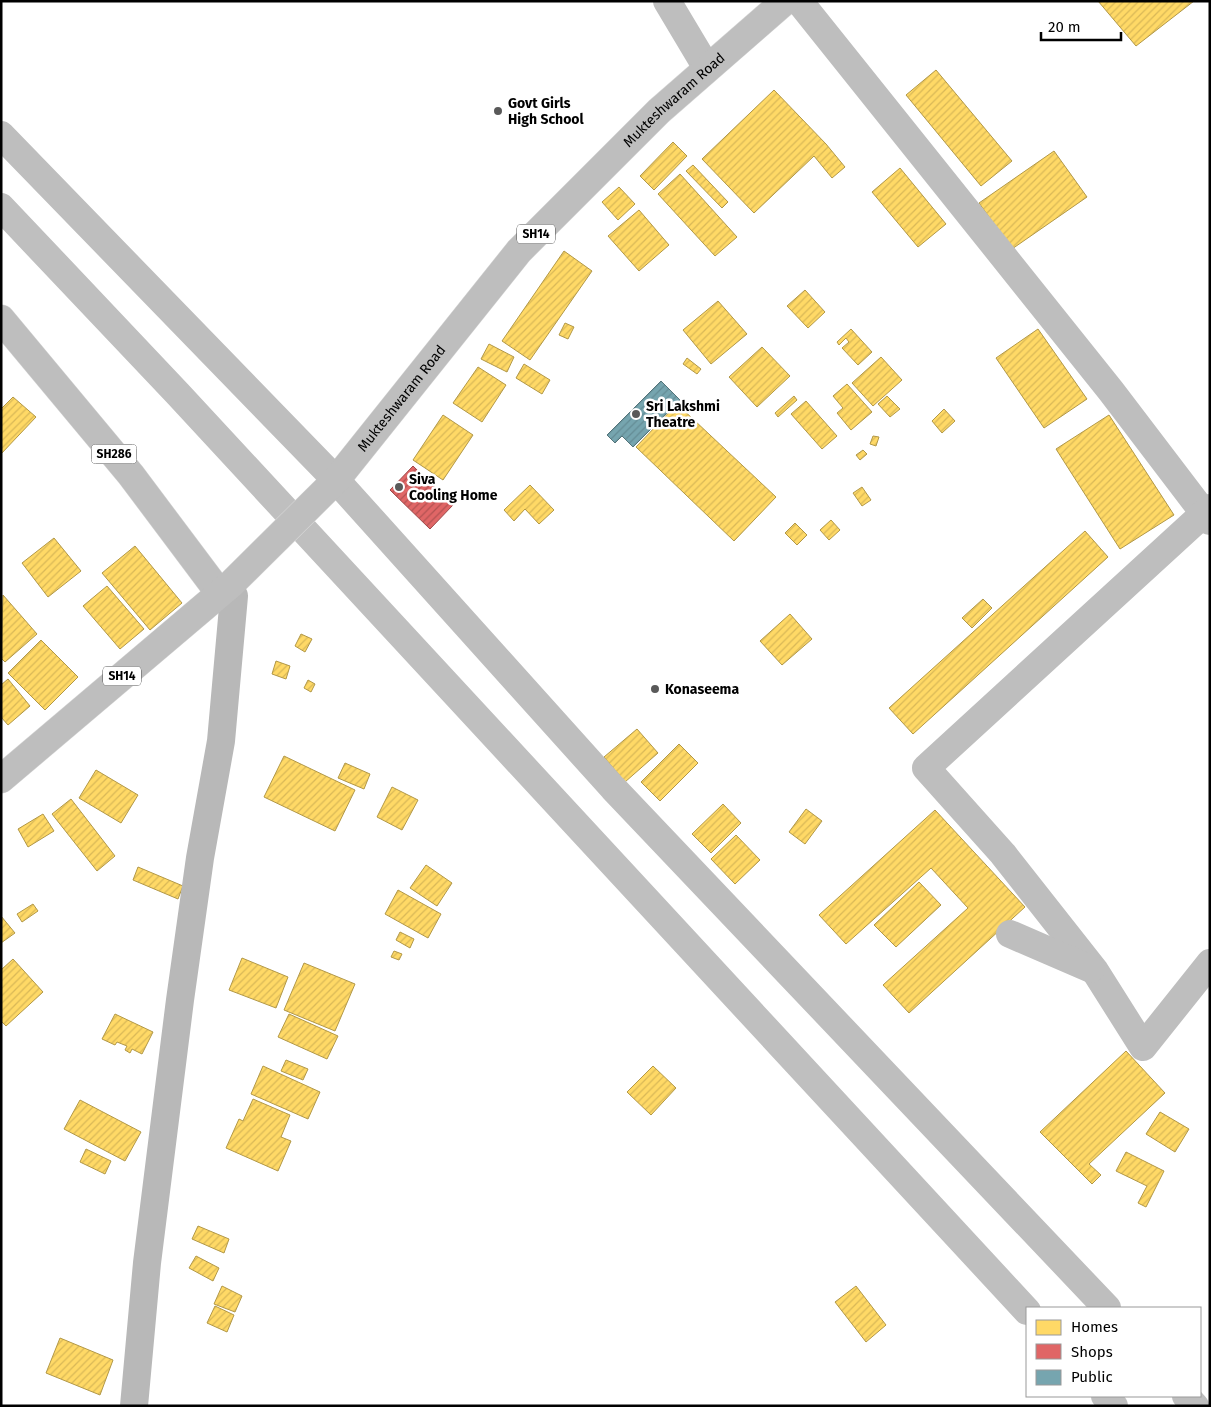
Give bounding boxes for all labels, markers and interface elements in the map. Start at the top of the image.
scale bar [1041,10,1121,42]
text: 20 m [1048,18,1081,36]
street label: Mukteshwaram Road [620,49,728,150]
place label: Govt Girls High School [508,95,585,128]
marker: Govt Girls High School [492,105,504,117]
road number: SH14 [517,224,555,243]
street label: Mukteshwaram Road [354,342,449,455]
place label: Sri Lakshmi Theatre [646,398,720,431]
marker: Sri Lakshmi Theatre [630,408,642,420]
road number: SH286 [92,444,136,464]
place label: Siva Cooling Home [409,471,498,504]
marker: Siva Cooling Home [393,481,405,493]
road number: SH14 [103,666,141,686]
place label: Konaseema [665,681,739,698]
marker: Konaseema [649,683,661,695]
legend [1026,1307,1201,1397]
text: Homes [1071,1318,1118,1336]
text: Shops [1071,1343,1113,1361]
text: Public [1071,1368,1113,1386]

